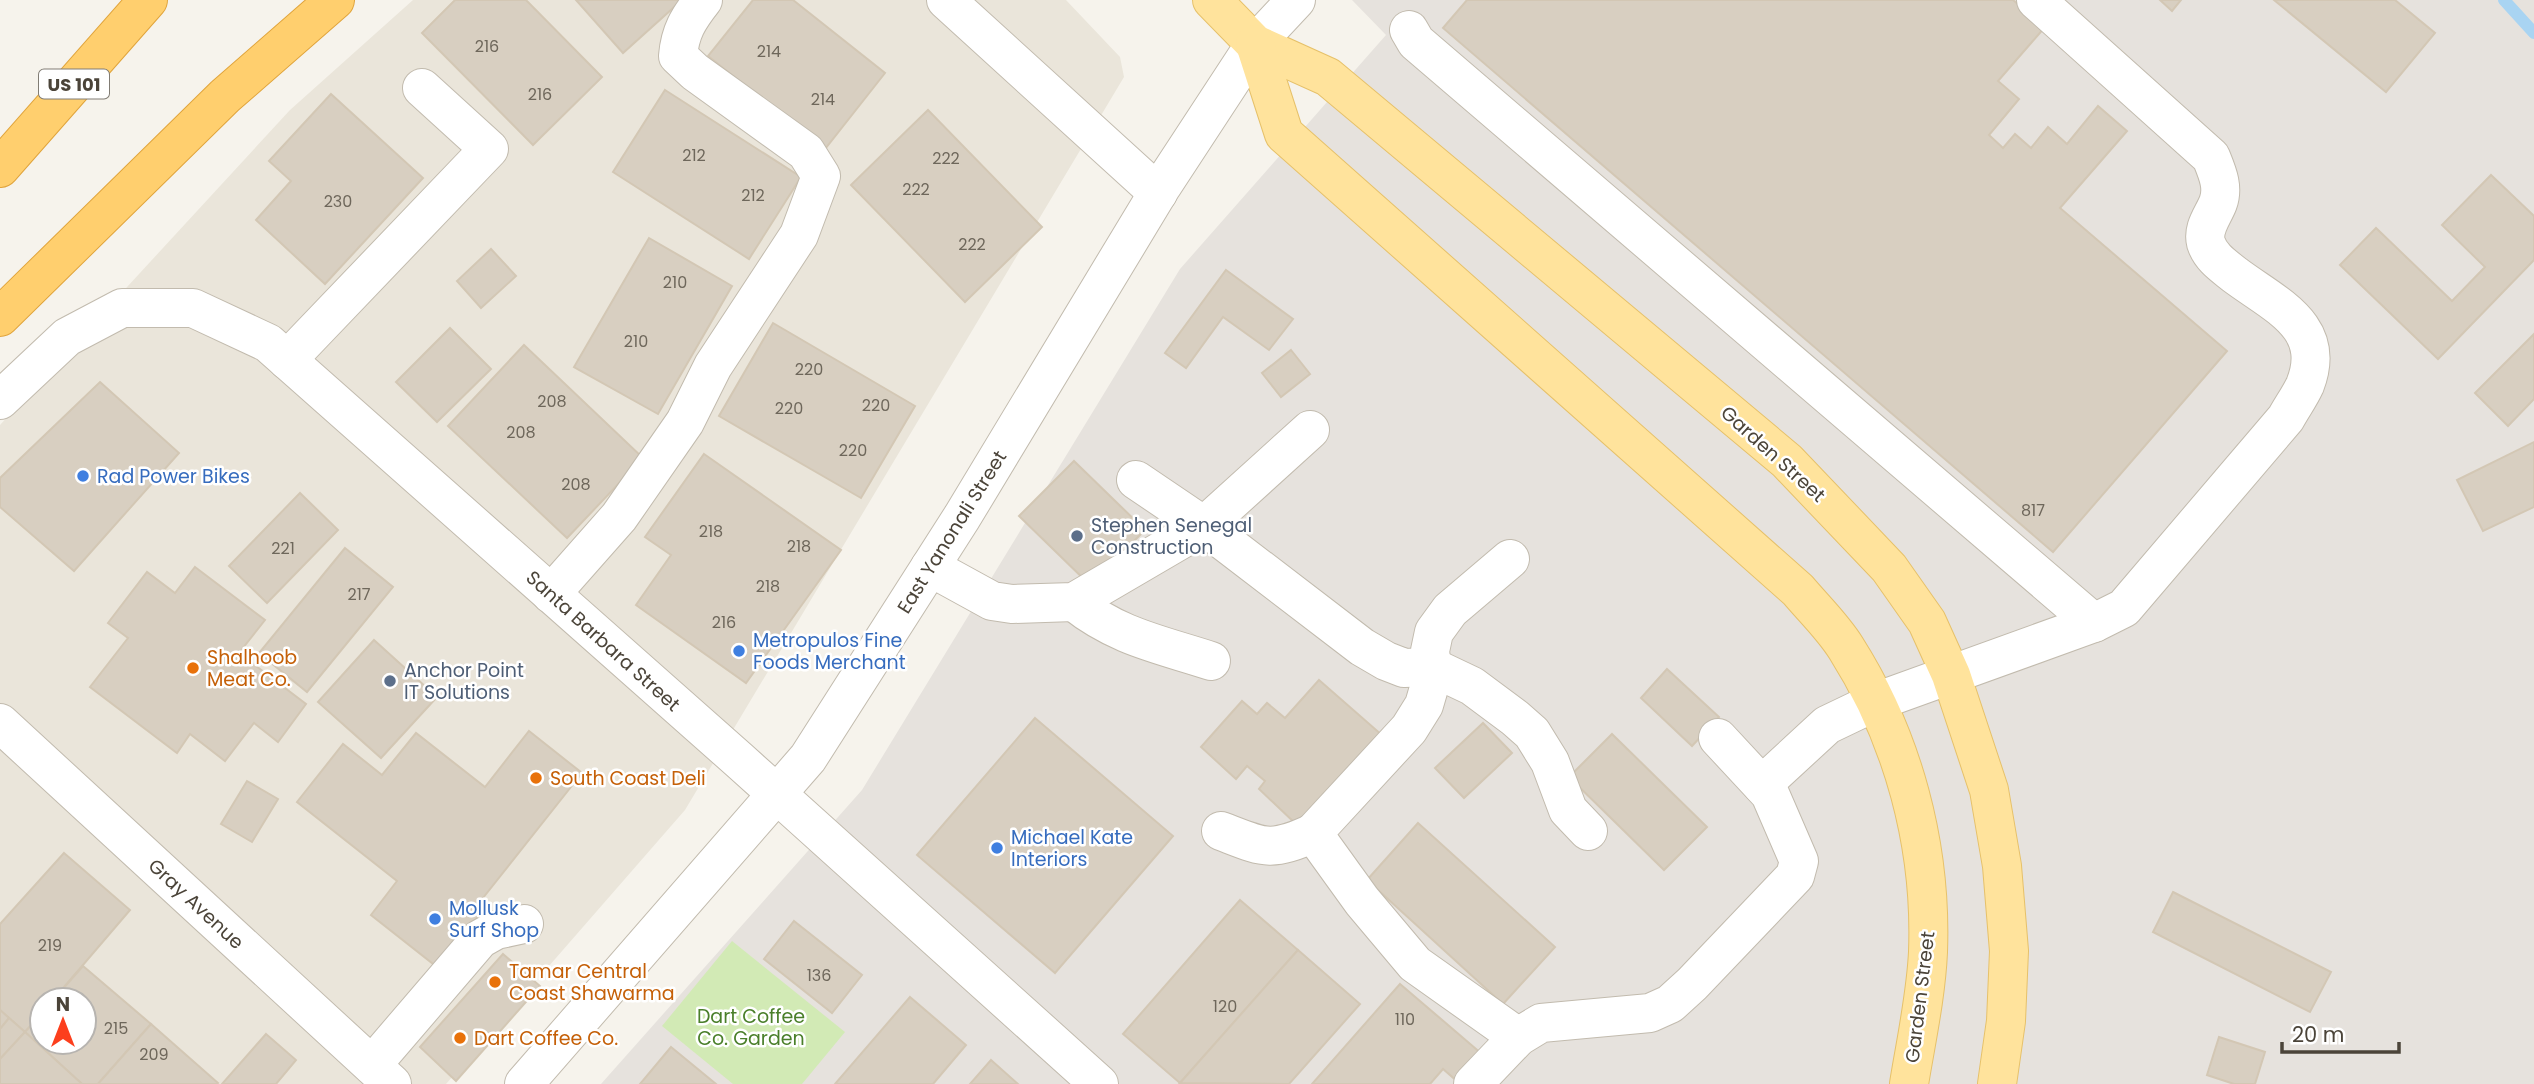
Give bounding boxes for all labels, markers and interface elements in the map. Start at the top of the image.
house number: 216 [475,35,499,58]
house number: 214 [757,40,781,63]
road number: US 101 [39,70,109,98]
house number: 216 [528,83,552,106]
house number: 214 [811,88,835,111]
house number: 212 [682,144,706,167]
house number: 222 [932,147,960,170]
house number: 222 [902,178,930,201]
house number: 212 [741,184,765,207]
house number: 230 [324,190,352,213]
house number: 222 [958,233,986,256]
house number: 210 [663,271,687,294]
house number: 210 [624,330,648,353]
house number: 220 [795,358,823,381]
house number: 208 [537,390,567,413]
house number: 220 [862,394,890,417]
house number: 220 [775,397,803,420]
street label: Garden Street [1715,400,1831,508]
house number: 208 [506,421,536,444]
house number: 220 [839,439,867,462]
street label: East Yanonali Street [891,445,1013,619]
place label: Rad Power Bikes [97,463,250,490]
marker: Rad Power Bikes [75,468,91,484]
house number: 208 [561,473,591,496]
house number: 817 [2021,499,2045,522]
place label: Stephen Senegal Construction [1091,512,1252,561]
house number: 218 [699,520,723,543]
marker: Stephen Senegal Construction [1069,528,1085,544]
house number: 218 [787,535,811,558]
house number: 221 [271,537,295,560]
street label: Santa Barbara Street [520,564,686,718]
house number: 218 [756,575,780,598]
house number: 217 [347,583,371,606]
house number: 216 [712,611,736,634]
place label: Metropulos Fine Foods Merchant [753,627,906,676]
marker: Metropulos Fine Foods Merchant [731,643,747,659]
place label: Shalhoob Meat Co. [207,644,297,693]
place label: Anchor Point IT Solutions [404,657,524,706]
marker: Shalhoob Meat Co. [185,660,201,676]
marker: Anchor Point IT Solutions [382,673,398,689]
place label: South Coast Deli [550,765,706,792]
marker: South Coast Deli [528,770,544,786]
place label: Michael Kate Interiors [1011,824,1133,873]
marker: Michael Kate Interiors [989,840,1005,856]
street label: Gray Avenue [142,853,250,955]
place label: Mollusk Surf Shop [449,895,539,944]
marker: Mollusk Surf Shop [427,911,443,927]
street label: Garden Street [1899,930,1941,1064]
house number: 219 [38,934,62,957]
place label: Tamar Central Coast Shawarma [509,958,675,1007]
house number: 136 [807,964,831,987]
marker: Tamar Central Coast Shawarma [487,974,503,990]
north arrow [28,986,98,1056]
text: N [56,991,70,1018]
house number: 120 [1213,995,1237,1018]
park label: Dart Coffee Co. Garden [697,1003,805,1052]
house number: 110 [1395,1008,1415,1031]
scale bar [2282,1010,2399,1054]
house number: 215 [104,1017,128,1040]
text: 20 m [2292,1020,2345,1049]
place label: Dart Coffee Co. [474,1025,618,1052]
marker: Dart Coffee Co. [452,1030,468,1046]
house number: 209 [139,1043,169,1066]

